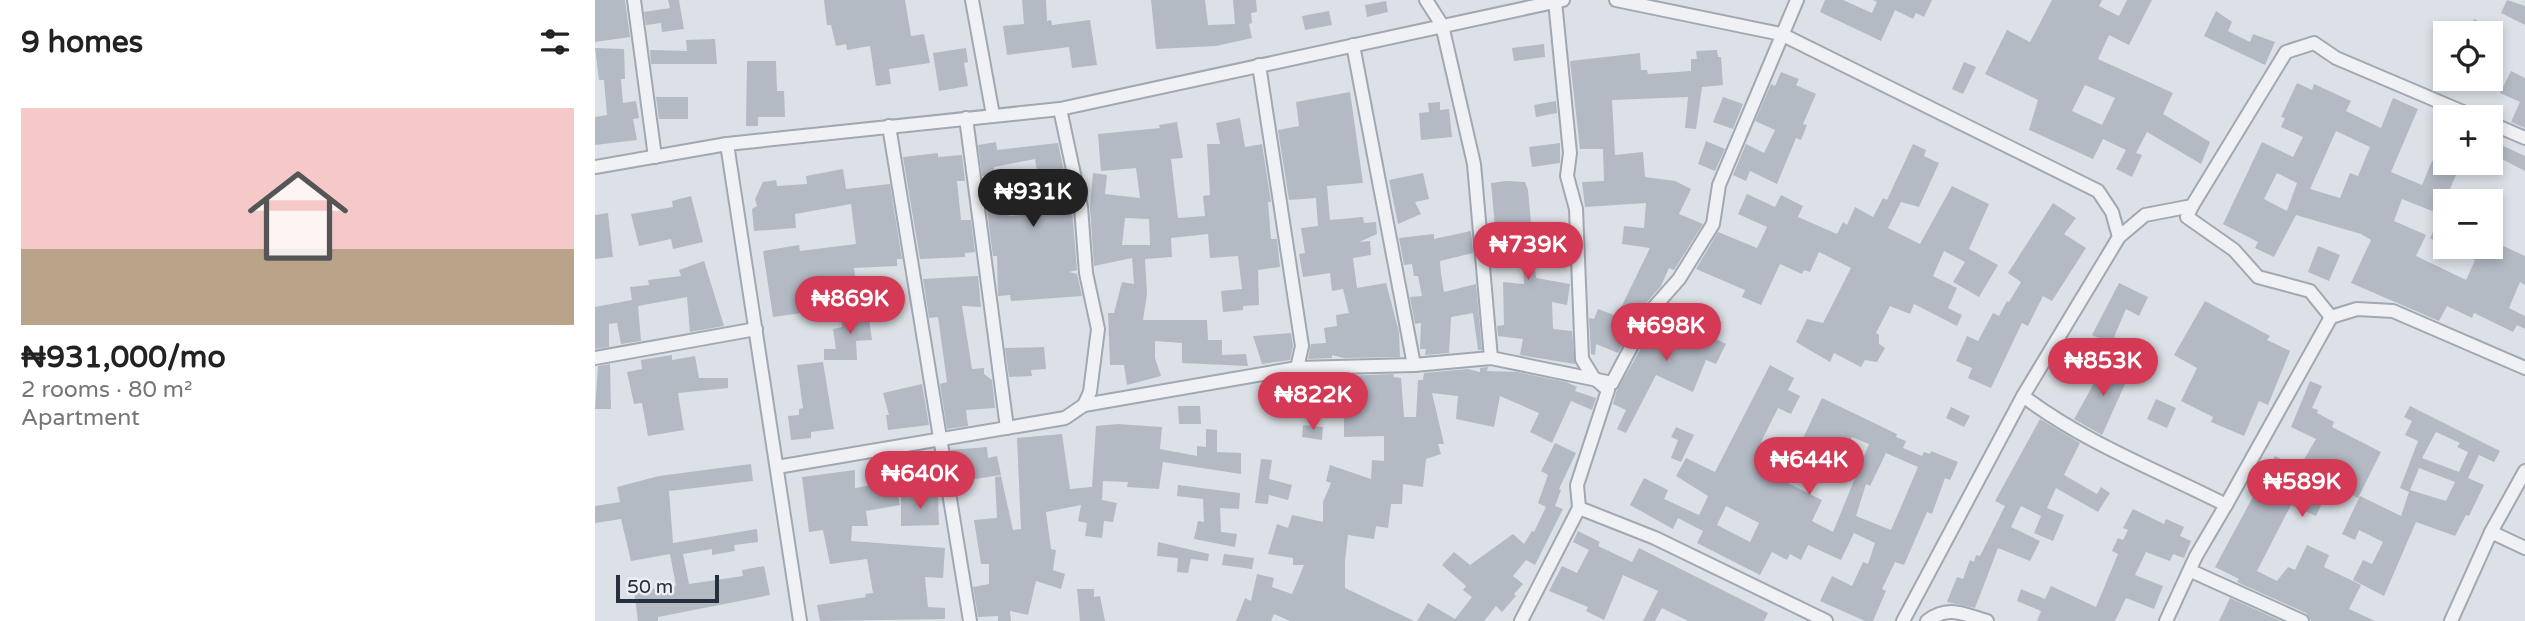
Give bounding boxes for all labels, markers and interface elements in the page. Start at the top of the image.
map controls [2433,21,2503,259]
button: locate [2433,21,2503,91]
icon: filters [536,23,574,61]
text: 9 homes [21,24,143,61]
button: + [2433,105,2503,175]
icon: home [235,153,361,279]
pin: ₦931K [984,170,1082,229]
text: ₦931K [994,178,1072,206]
button: − [2433,189,2503,259]
pin: ₦739K [1479,222,1577,282]
text: ₦739K [1489,231,1567,259]
pin: ₦869K [801,276,899,336]
text: ₦869K [811,285,889,313]
pin: ₦698K [1617,304,1715,363]
text: ₦698K [1627,312,1705,340]
pin: ₦853K [2054,338,2152,398]
text: ₦931,000/mo [21,339,226,376]
text: ₦853K [2064,347,2142,375]
pin: ₦822K [1264,372,1362,432]
text: 2 rooms · 80 m² [21,376,192,404]
text: ₦822K [1274,381,1352,409]
text: Apartment [21,404,140,432]
pin: ₦644K [1760,438,1858,497]
text: ₦644K [1770,446,1848,474]
pin: ₦640K [871,452,969,511]
text: ₦640K [881,460,959,488]
pin: ₦589K [2253,460,2351,519]
text: ₦589K [2263,468,2341,496]
scale bar [616,572,719,604]
text: 50 m [627,576,673,598]

